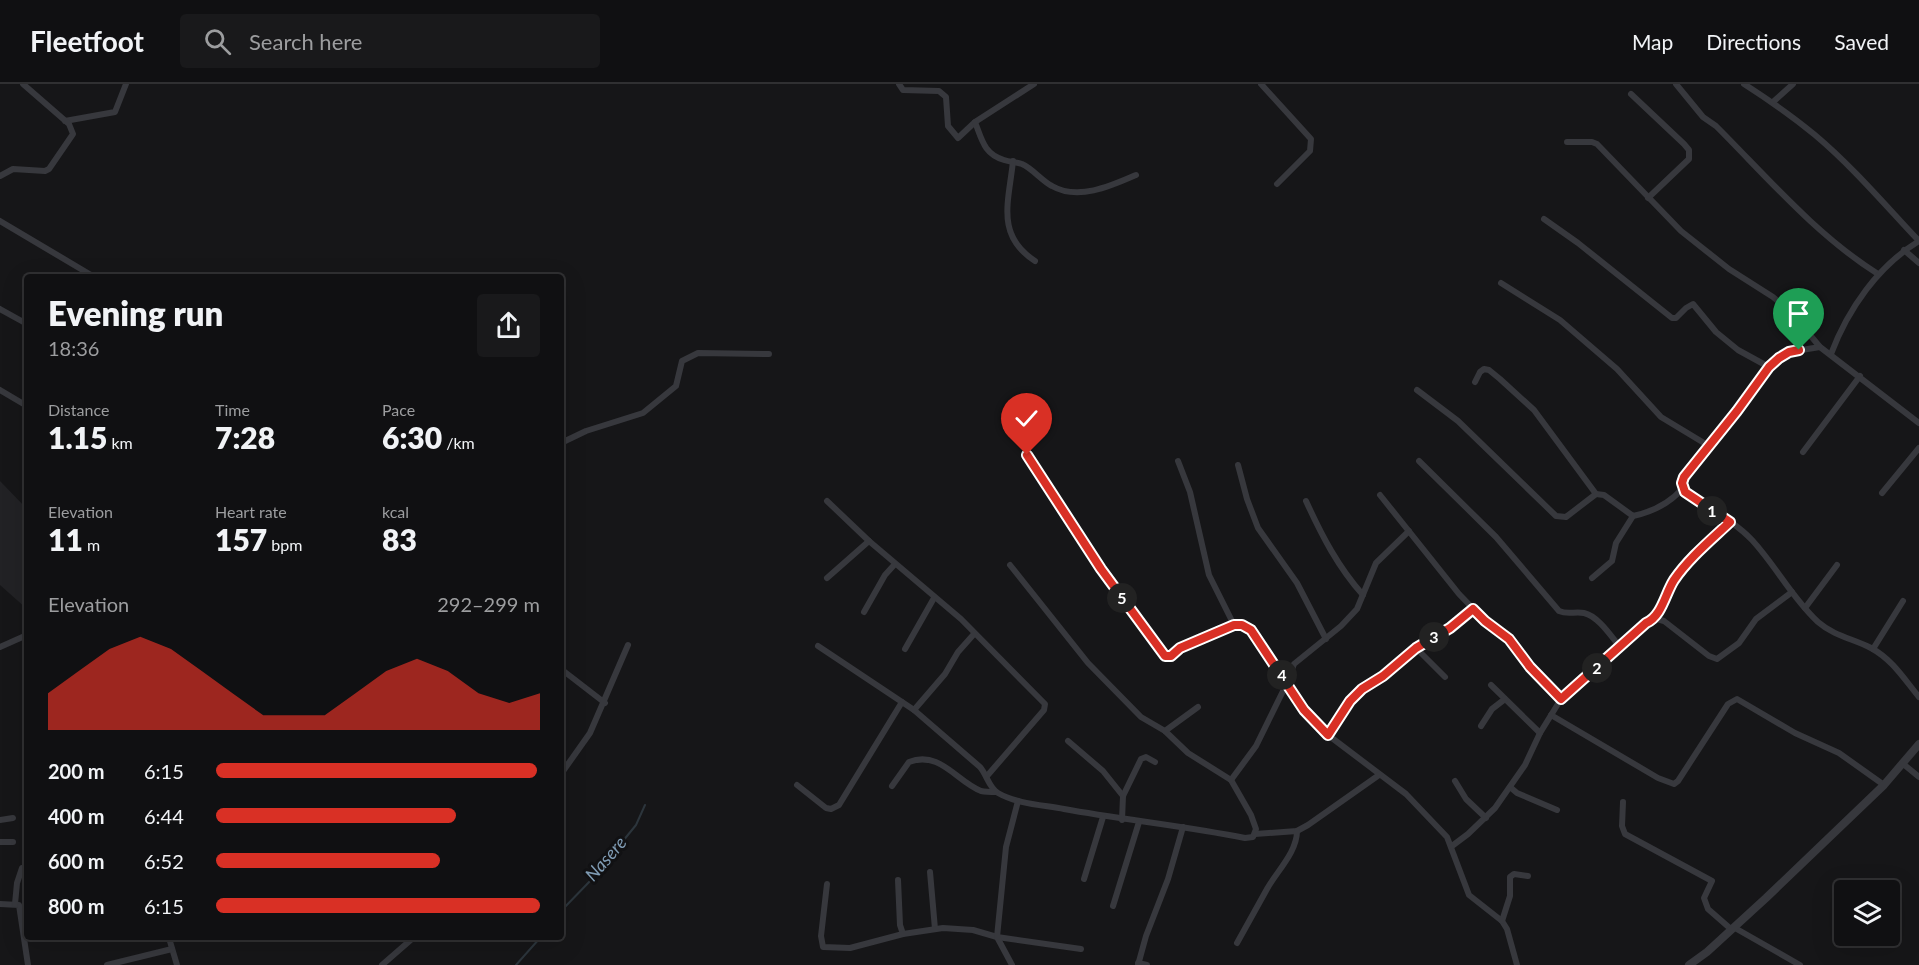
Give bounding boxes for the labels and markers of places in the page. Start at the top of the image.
pin [1773,288,1824,350]
pin [1001,393,1052,455]
pin: 1 [1697,496,1727,526]
pin: 5 [1107,583,1137,613]
pin: 3 [1419,622,1449,652]
pin: 2 [1582,653,1612,683]
pin: 4 [1267,660,1297,690]

